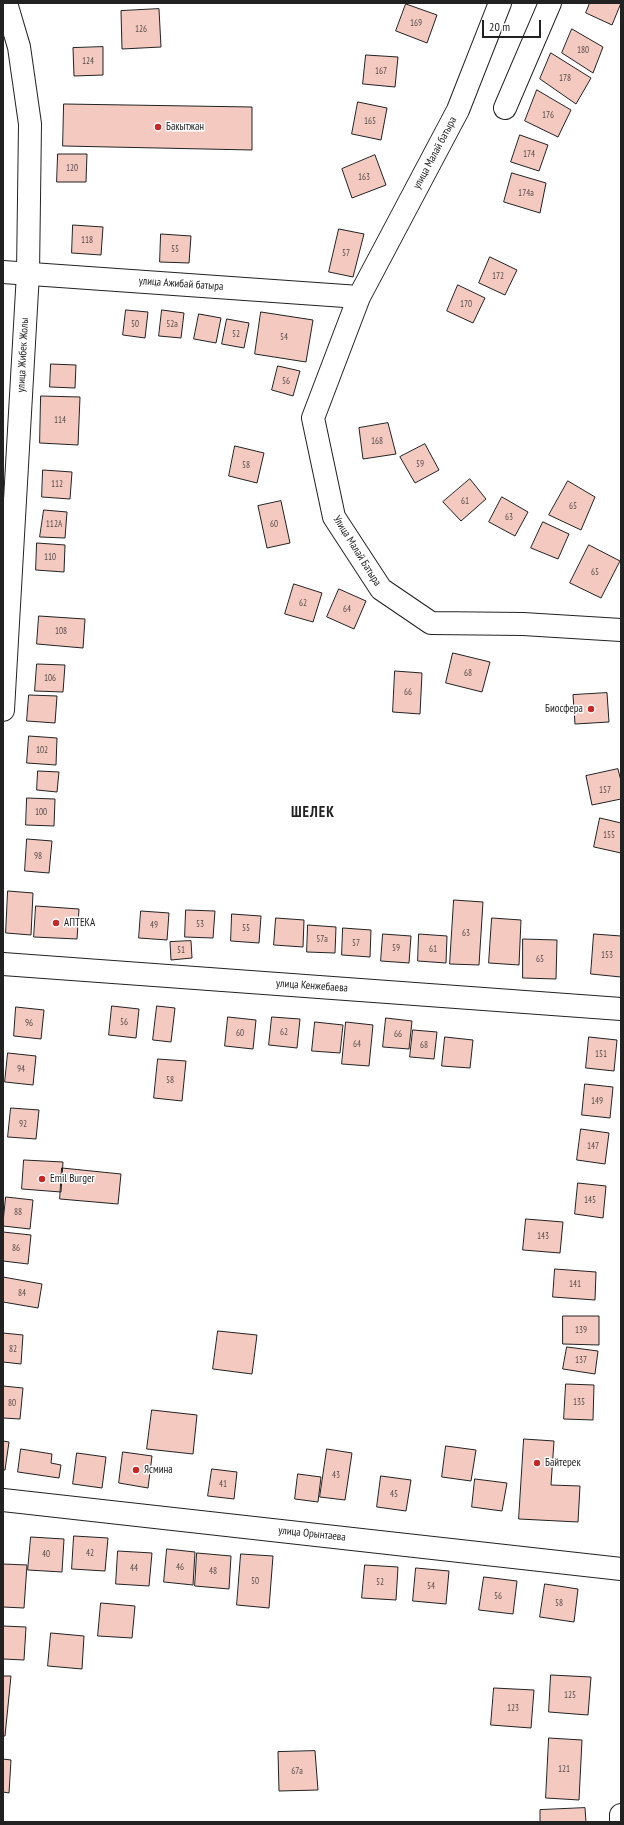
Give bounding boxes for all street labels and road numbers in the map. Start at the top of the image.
street label: улица Малай батыра [410,115,460,191]
street label: улица Ажибай батыра [138,274,224,294]
street label: улица Жибек Жолы [14,317,32,393]
street label: Улица Малай Батыра [330,513,384,589]
street label: улица Кенжебаева [276,977,348,995]
street label: улица Орынтаева [278,1524,346,1544]

